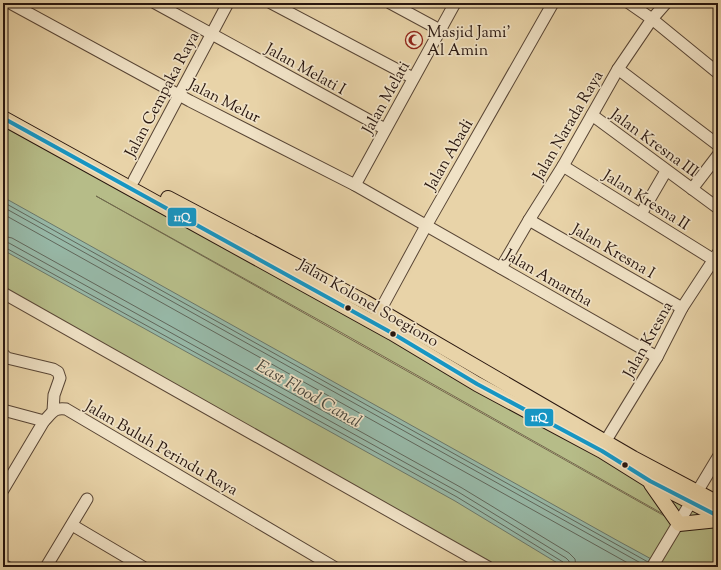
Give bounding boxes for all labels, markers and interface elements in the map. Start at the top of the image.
place label: Masjid Jami' Al Amin [427,22,511,63]
street label: Jalan Cempaka Raya [120,28,206,163]
mosque icon: Masjid Jami' Al Amin [404,30,424,50]
street label: Jalan Melati I [259,38,349,102]
street label: Jalan Melati [357,57,417,140]
street label: Jalan Narada Raya [528,66,610,186]
street label: Jalan Melur [183,74,264,130]
street label: Jalan Kresna III [604,104,702,184]
street label: Jalan Abadi [420,115,480,196]
street label: Jalan Kresna II [597,165,694,237]
line badge: 11Q [167,207,197,227]
text: 11Q [173,210,192,226]
street label: Jalan Kresna I [566,218,659,285]
street label: Jalan Amartha [499,244,597,314]
street label: Jalan Kolonel Soegiono [292,254,442,354]
street label: Jalan Kresna [618,297,680,384]
unlabelled marker [343,303,353,313]
unlabelled marker [388,329,398,339]
water label: East Flood Canal [251,355,365,435]
street label: Jalan Buluh Perindu Raya [79,395,242,503]
line badge: 11Q [524,408,554,427]
text: 11Q [530,410,549,426]
unlabelled marker [620,460,630,470]

